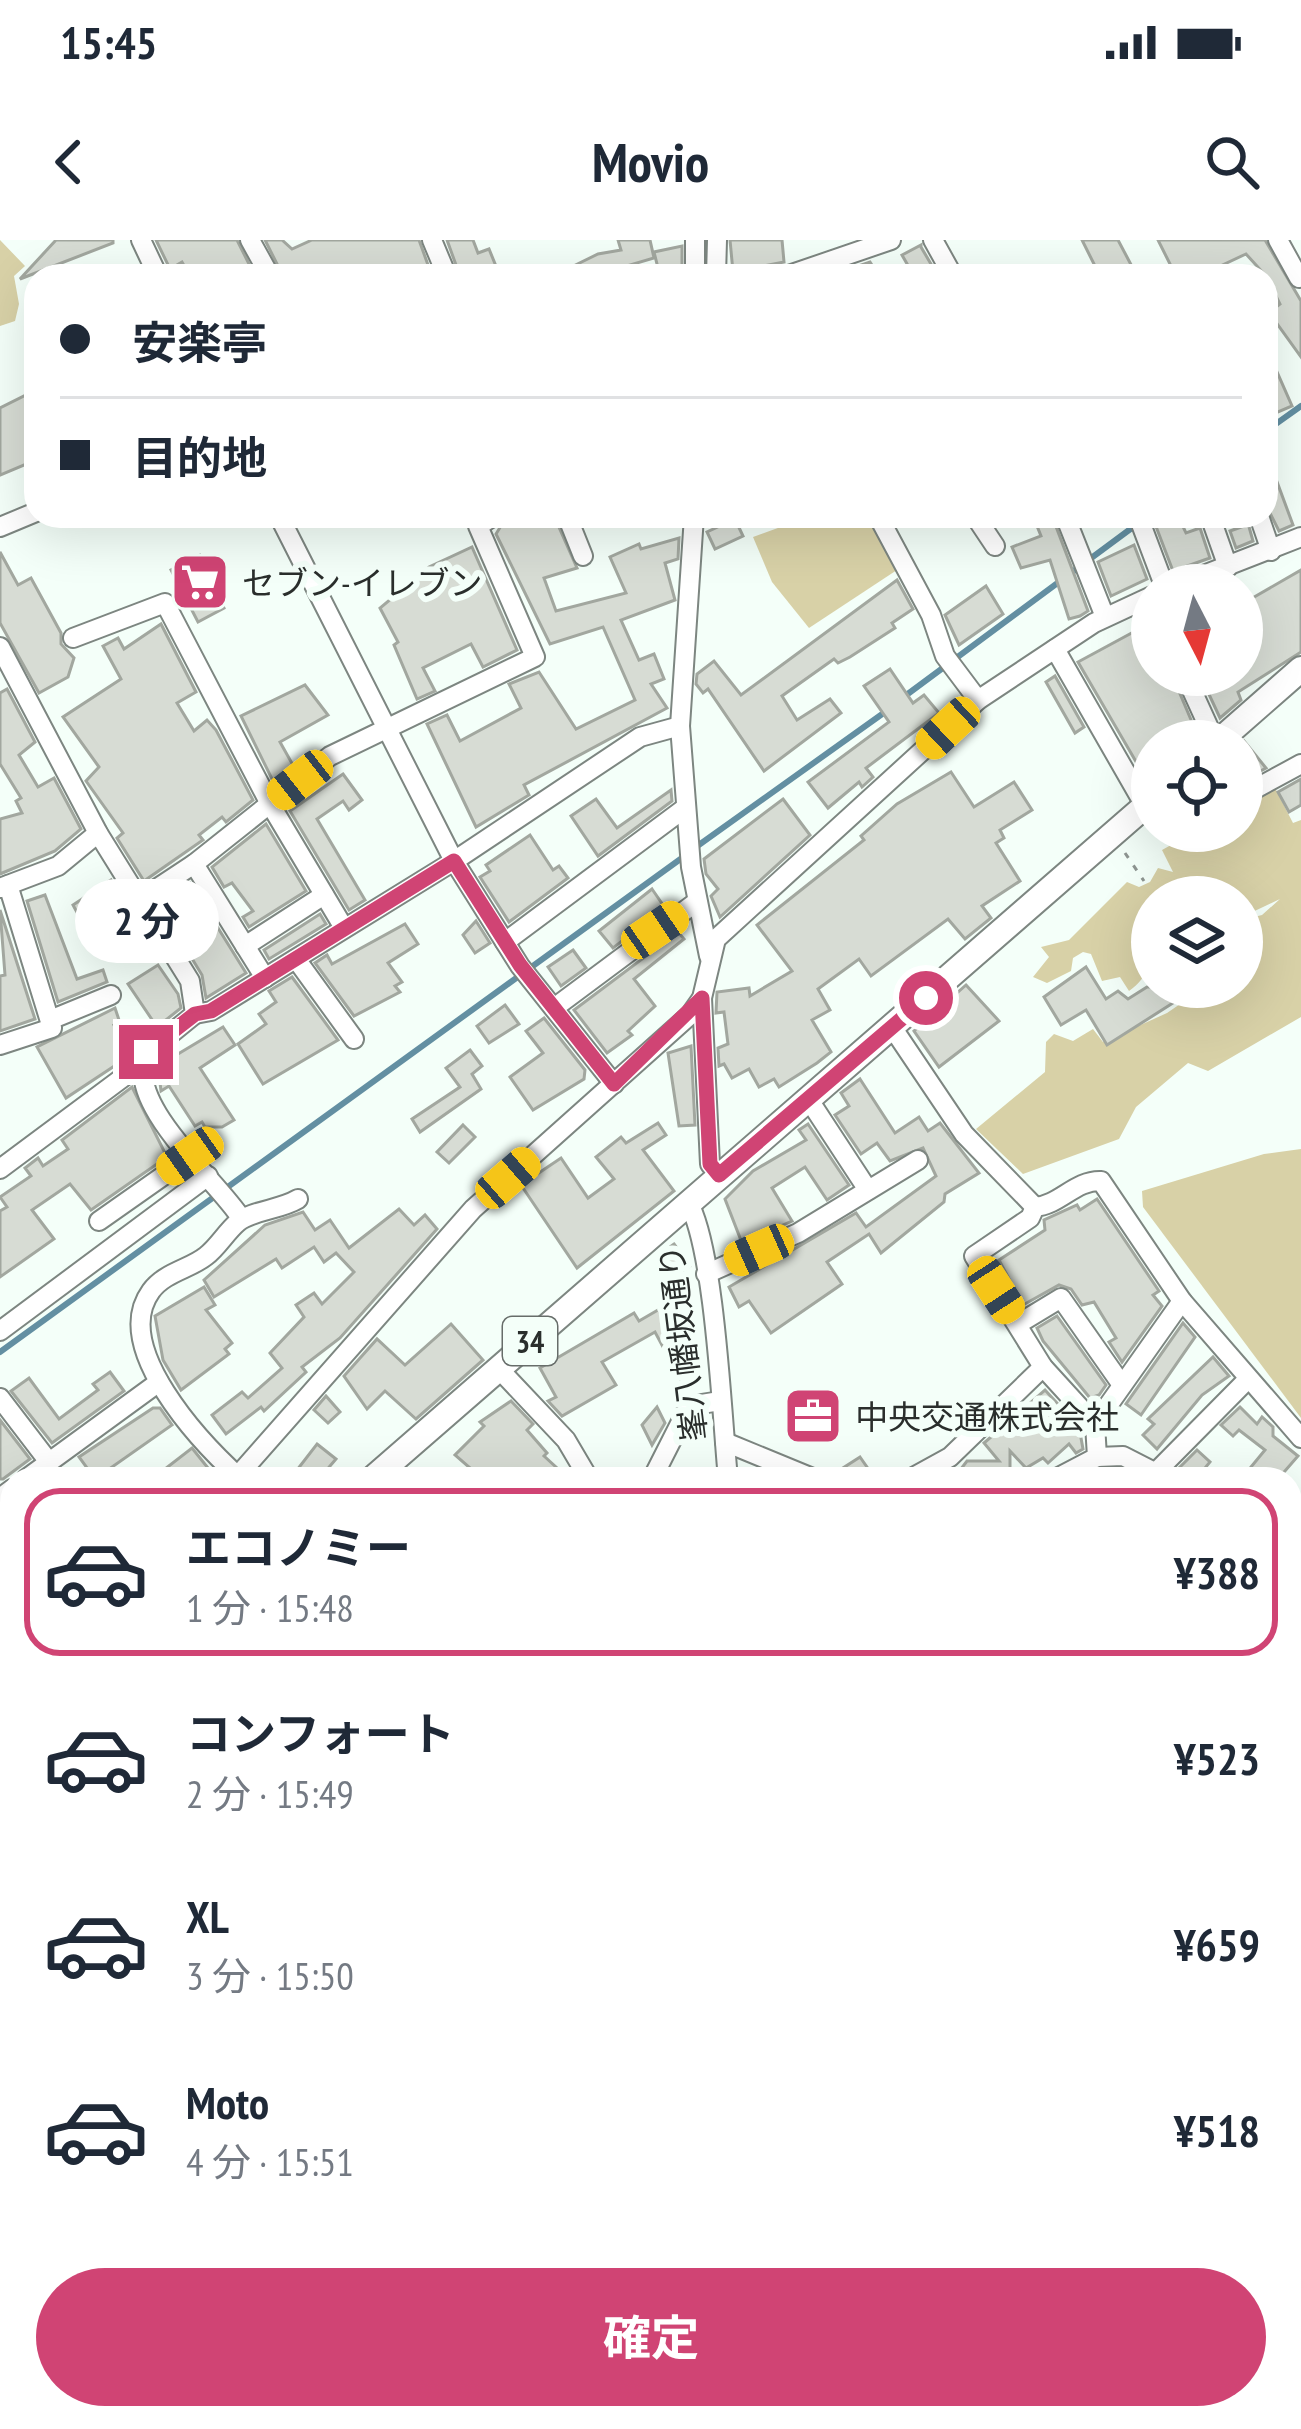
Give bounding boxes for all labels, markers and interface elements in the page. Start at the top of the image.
text: 15:45 [60,13,157,71]
text: Movio [592,127,709,197]
icon: back [36,129,102,195]
icon: search [1199,129,1265,195]
text: 安楽亭 [132,313,267,371]
text: 目的地 [132,428,267,486]
supermarket icon: セブン-イレブン [169,551,231,613]
place label: セブン-イレブン [242,561,483,604]
north arrow [1131,564,1263,696]
map controls [1131,564,1263,1008]
car [909,690,987,766]
button: locate [1131,720,1263,852]
car [261,744,339,816]
button: layers [1131,876,1263,1008]
callout: 2 分 [74,878,218,962]
text: 2 分 [114,895,180,946]
car [615,895,695,965]
route start [899,971,953,1025]
route end [119,1025,173,1079]
car [150,1121,230,1191]
car [469,1141,547,1215]
car [719,1219,799,1281]
street label: 峯八幡坂通り [649,1242,715,1444]
car [961,1250,1031,1330]
road number: 34 [503,1317,557,1365]
office icon: 中央交通株式会社 [782,1385,844,1447]
place label: 中央交通株式会社 [855,1395,1119,1438]
icon: car [42,1518,150,1626]
text: エコノミー [186,1518,411,1576]
text: ¥388 [1174,1543,1260,1601]
text: 1 分 · 15:48 [186,1582,354,1633]
icon: car [42,1704,150,1812]
text: コンフォート [186,1704,455,1762]
text: ¥523 [1174,1729,1260,1787]
text: 2 分 · 15:49 [186,1768,354,1819]
text: XL [186,1887,229,1945]
icon: car [42,1890,150,1998]
text: ¥659 [1174,1915,1260,1973]
text: 3 分 · 15:50 [186,1950,354,2001]
text: Moto [186,2073,269,2131]
icon: car [42,2076,150,2184]
text: ¥518 [1174,2101,1260,2159]
text: 4 分 · 15:51 [186,2136,354,2187]
button: 確定 [36,2268,1266,2406]

